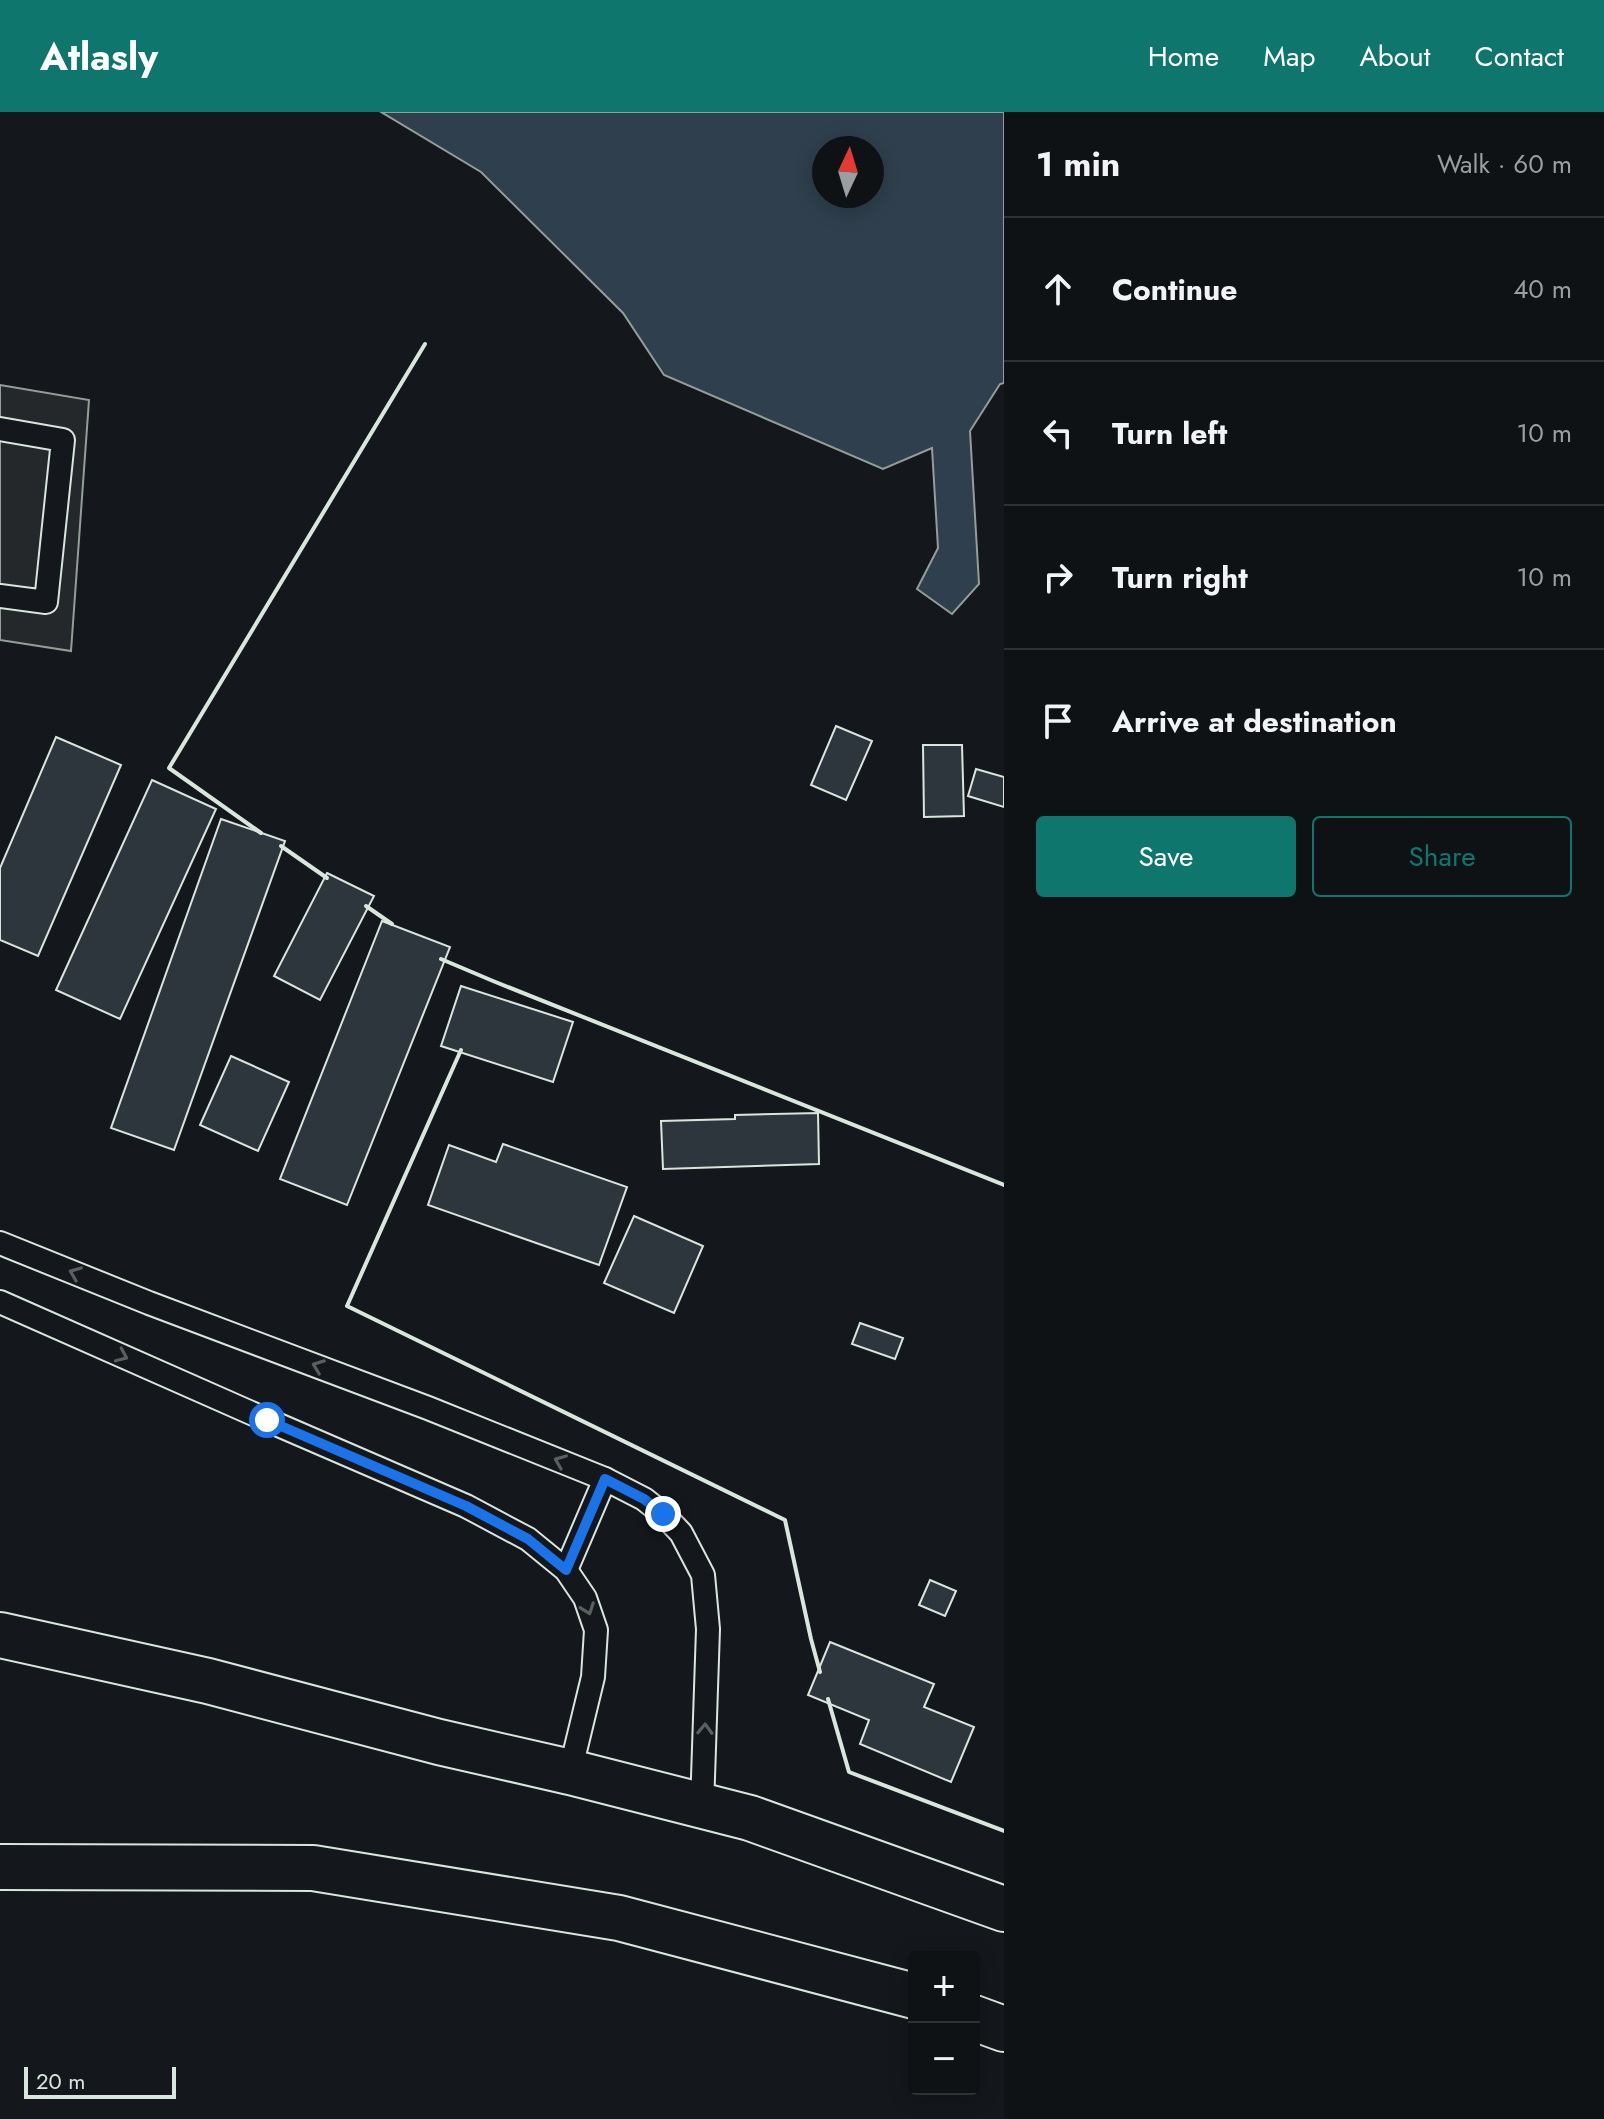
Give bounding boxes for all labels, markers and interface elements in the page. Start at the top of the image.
text: Atlasly [40,29,158,84]
text: Home [1148,36,1219,77]
text: Map [1263,36,1315,77]
text: About [1359,36,1431,77]
text: Contact [1475,36,1564,77]
north arrow [812,136,884,208]
text: 1 min [1036,140,1120,189]
text: Walk · 60 m [1437,145,1572,183]
icon: ahead [1036,267,1080,311]
text: Continue [1112,268,1238,311]
text: 40 m [1513,270,1572,308]
icon: left [1036,411,1080,455]
text: Turn left [1112,412,1227,455]
text: 10 m [1517,414,1572,452]
icon: right [1036,555,1080,599]
text: Turn right [1112,556,1248,599]
text: 10 m [1517,558,1572,596]
icon: arrive [1036,699,1080,743]
text: Arrive at destination [1112,700,1397,743]
button: Save [1036,816,1296,897]
button: Share [1312,816,1572,897]
one-way arrow [69,1266,83,1283]
one-way arrow [114,1347,129,1363]
one-way arrow [312,1359,326,1376]
route start [249,1402,285,1438]
one-way arrow [554,1454,568,1471]
route end [645,1496,681,1532]
one-way arrow [579,1602,595,1616]
one-way arrow [696,1722,713,1735]
map controls [908,1951,980,2095]
button: + [908,1951,980,2023]
button: − [908,2023,980,2095]
scale bar [24,2063,176,2099]
text: 20 m [36,2065,85,2097]

